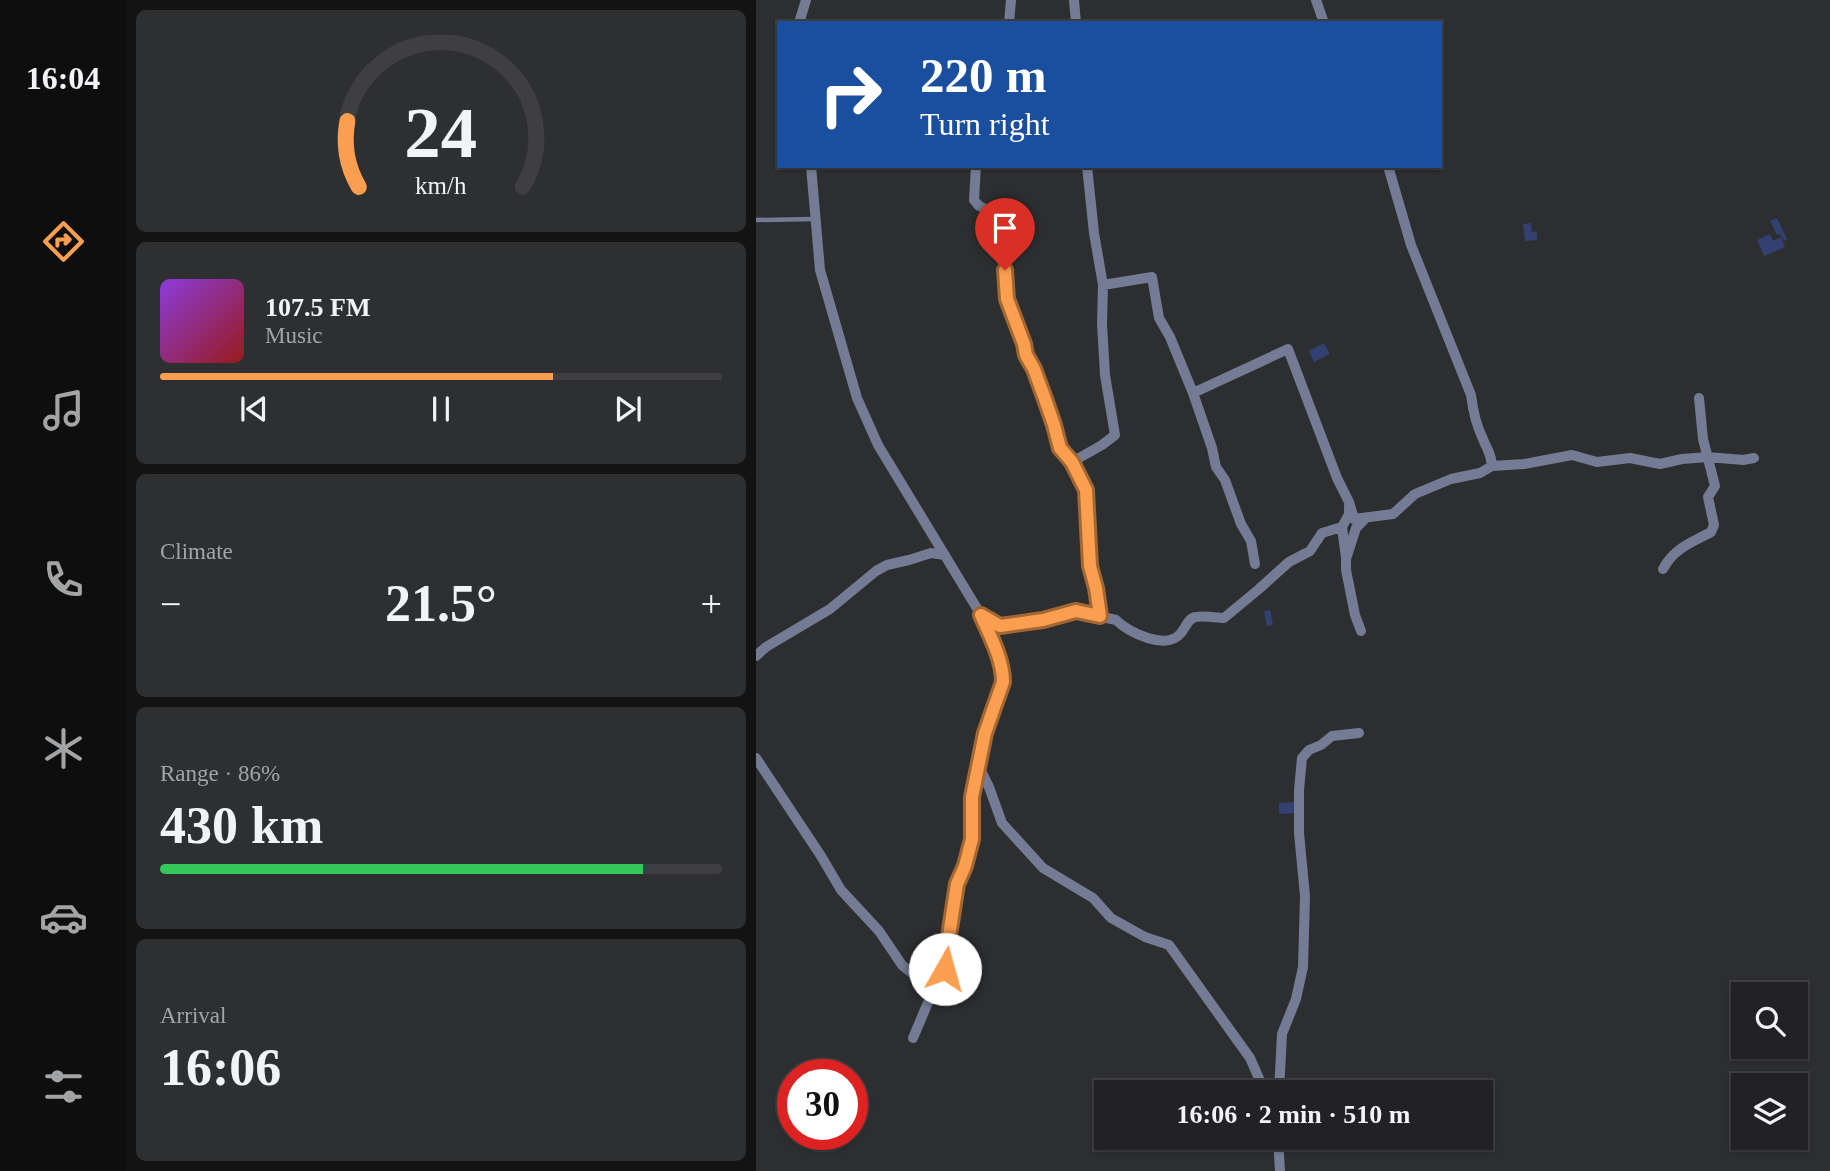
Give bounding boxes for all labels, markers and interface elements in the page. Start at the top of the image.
text: 220 m [920,48,1047,103]
icon: right [805,49,896,140]
text: 16:04 [26,60,100,96]
text: 24 [405,92,477,173]
text: Turn right [920,106,1050,142]
text: km/h [415,172,467,199]
pin [975,198,1035,270]
icon: arrive [986,209,1024,247]
icon: directions [39,217,88,266]
text: 107.5 FM [265,293,370,322]
text: Music [265,323,323,348]
icon: music [39,386,88,435]
icon: previous [235,390,273,428]
icon: pause [422,390,460,428]
icon: next [609,390,647,428]
text: Climate [160,539,233,564]
icon: phone [39,555,88,604]
text: 21.5° [385,575,497,632]
text: − [160,583,181,625]
text: + [701,583,722,625]
icon: climate [39,724,88,773]
text: Range · 86% [160,761,280,786]
text: 430 km [160,797,323,854]
icon: car [39,893,88,942]
position arrow [908,932,982,1006]
map controls [1731,982,1808,1150]
button: search [1731,982,1808,1059]
text: Arrival [160,1003,226,1028]
text: 16:06 [160,1039,281,1096]
speed limit sign: 30 [777,1059,868,1150]
icon: filters [39,1062,88,1111]
button: layers [1731,1073,1808,1150]
text: 16:06 · 2 min · 510 m [1177,1100,1411,1129]

